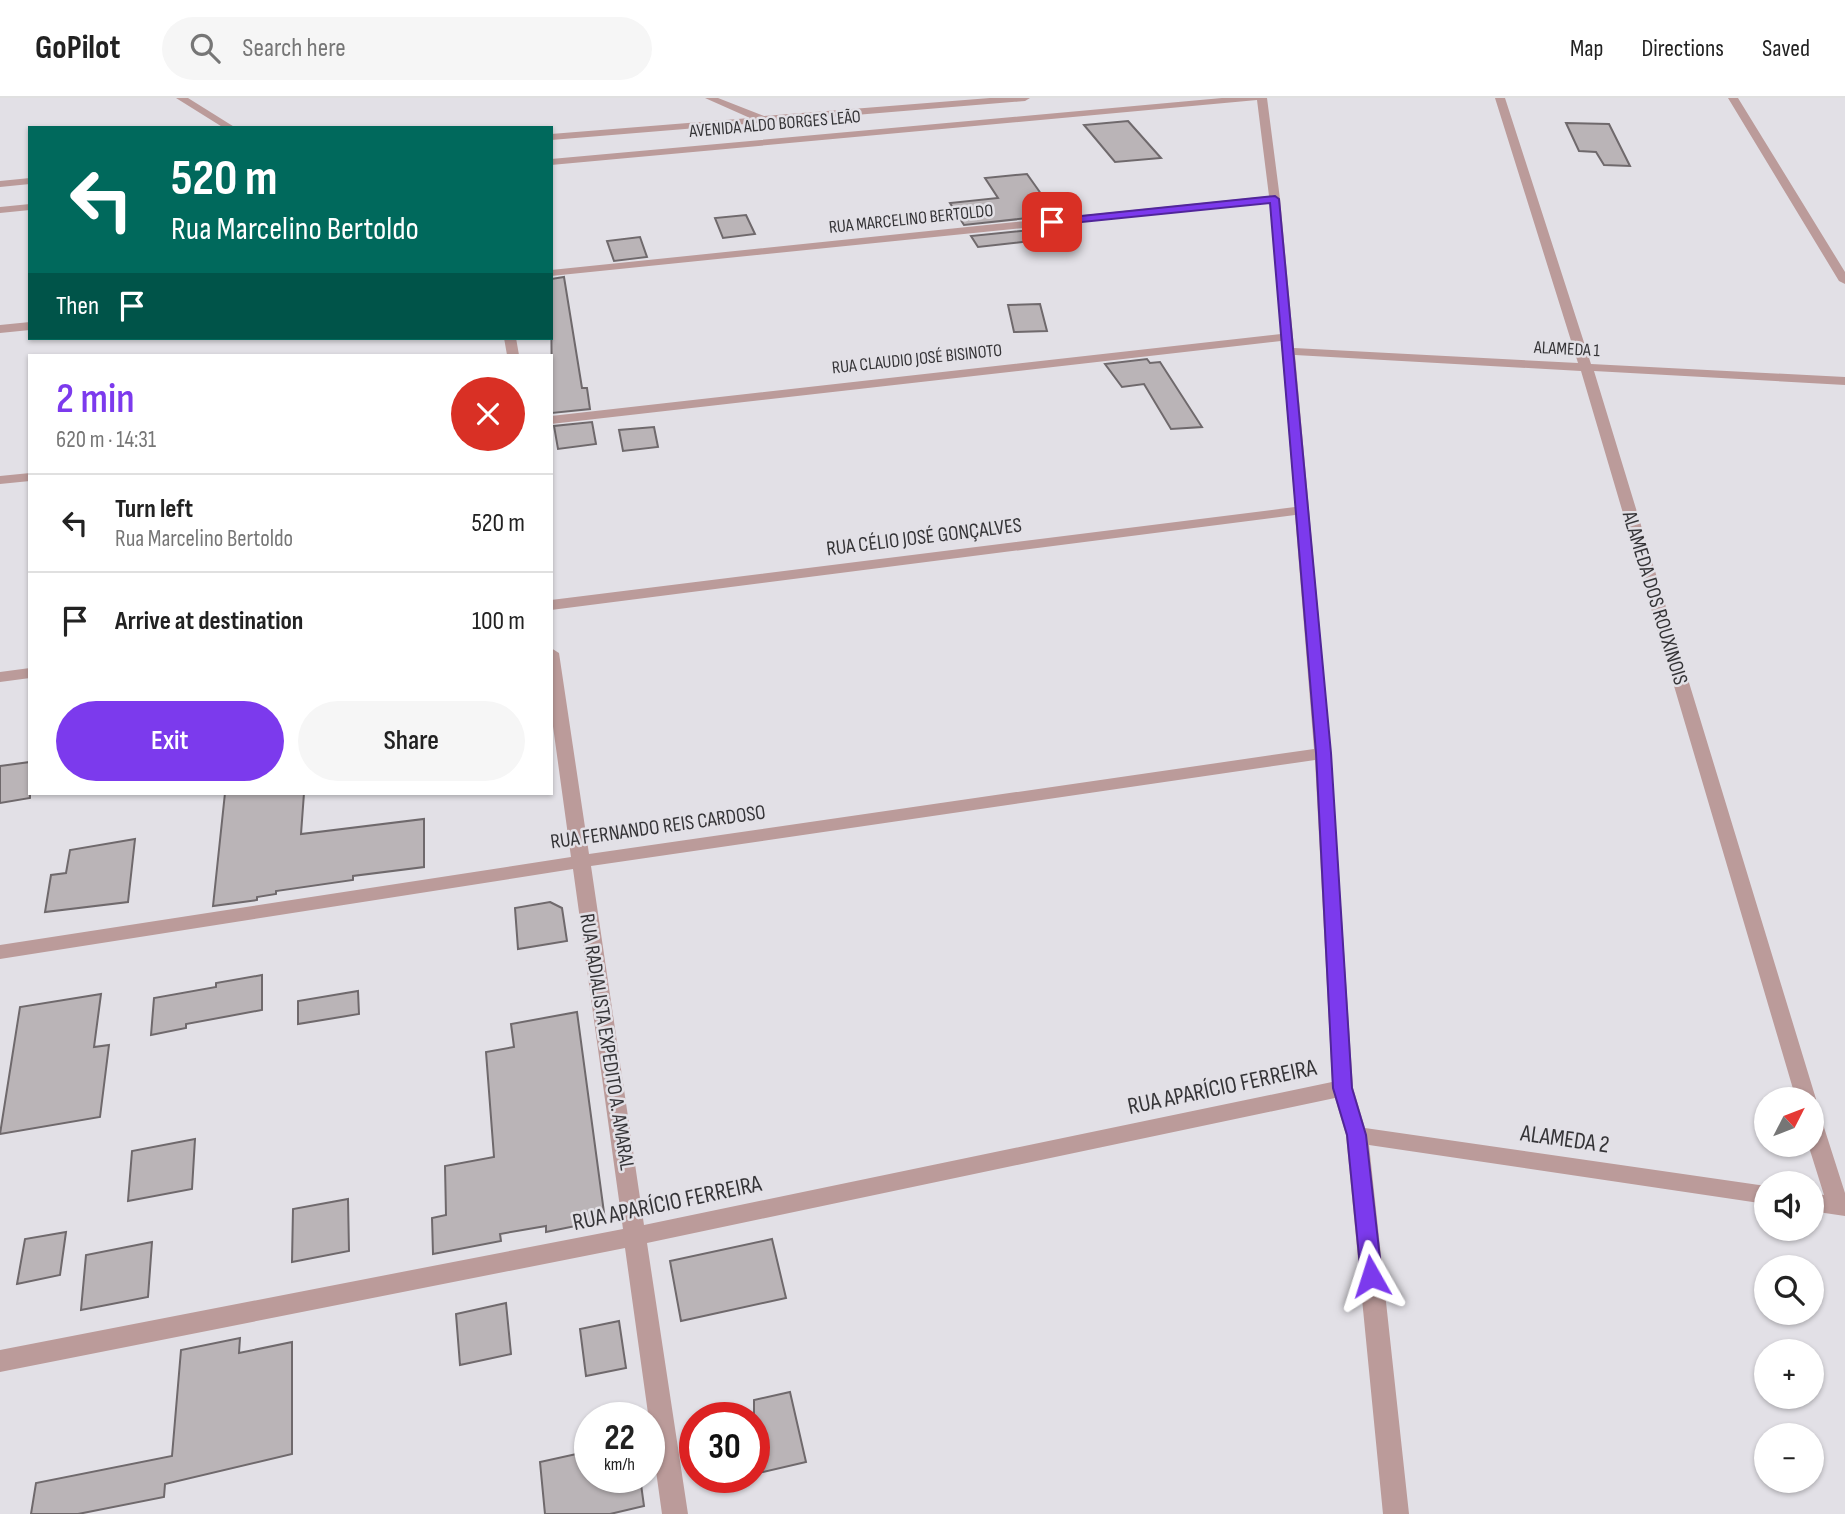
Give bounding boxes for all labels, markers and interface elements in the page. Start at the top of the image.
search box [162,17,652,80]
text: GoPilot [35,28,120,68]
icon: search [186,29,224,67]
text: Search here [242,33,346,64]
text: Map [1570,34,1603,63]
text: Directions [1641,34,1724,63]
text: Saved [1762,34,1810,63]
street label: AVENIDA ALDO BORGES LEÃO [687,106,862,142]
text: 520 m [171,150,277,209]
icon: left [56,154,147,245]
pin [1022,192,1082,252]
street label: RUA MARCELINO BERTOLDO [828,200,994,238]
icon: arrive [1033,203,1071,241]
text: Rua Marcelino Bertoldo [171,210,419,249]
icon: arrive [113,287,151,325]
text: Then [56,291,99,322]
street label: ALAMEDA 1 [1533,337,1601,361]
street label: RUA CLAUDIO JOSÉ BISINOTO [831,340,1003,378]
text: 2 min [56,374,135,425]
button: close [451,377,525,451]
text: 620 m · 14:31 [56,426,156,454]
text: Turn left [115,494,193,525]
icon: left [56,504,94,542]
street label: ALAMEDA DOS ROUXINOIS [1616,507,1693,688]
text: 520 m [471,508,525,539]
street label: RUA CÉLIO JOSÉ GONÇALVES [825,513,1023,561]
text: Rua Marcelino Bertoldo [115,525,293,553]
icon: arrive [56,602,94,640]
text: Arrive at destination [115,606,303,637]
text: 100 m [472,606,525,637]
button: Exit [56,701,284,781]
button: Share [298,701,525,781]
street label: RUA FERNANDO REIS CARDOSO [549,800,767,854]
street label: RUA RADIALISTA EXPEDITO A. AMARAL [574,912,640,1172]
street label: RUA APARÍCIO FERREIRA [1125,1053,1320,1121]
north arrow [1754,1087,1824,1157]
map controls [1754,1087,1824,1493]
street label: ALAMEDA 2 [1518,1118,1611,1160]
street label: RUA APARÍCIO FERREIRA [570,1169,765,1237]
button: sound [1754,1171,1824,1241]
position arrow [1334,1239,1408,1313]
button: search [1754,1255,1824,1325]
button: + [1754,1339,1824,1409]
speed limit sign: 30 [679,1402,770,1493]
text: 22 [604,1417,635,1460]
button: − [1754,1423,1824,1493]
text: km/h [604,1454,635,1475]

